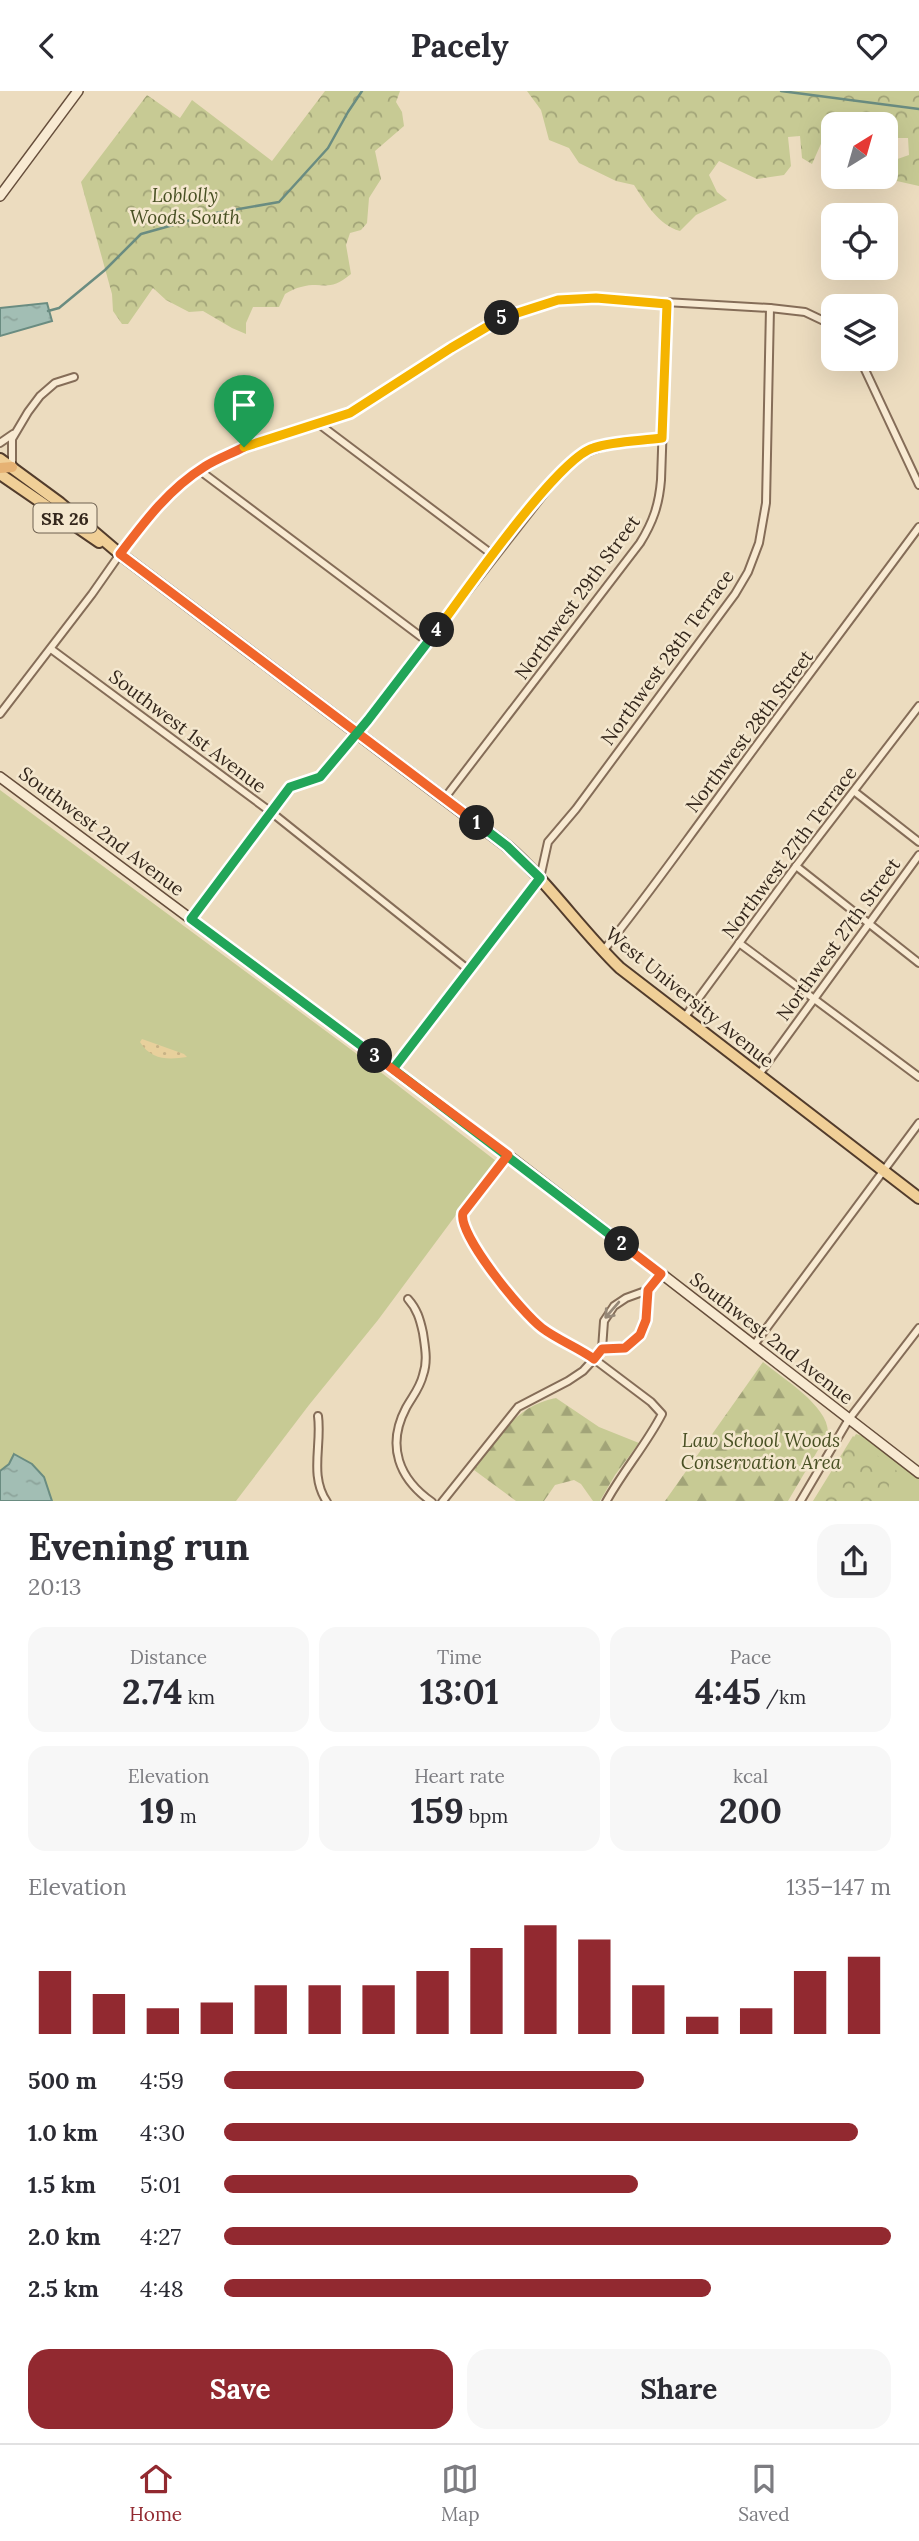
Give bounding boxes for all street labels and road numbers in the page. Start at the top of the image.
road number: SR 26 [34,503,96,533]
street label: Northwest 29th Street [509,509,645,684]
street label: Northwest 28th Terrace [595,564,739,750]
street label: Northwest 28th Street [680,644,818,817]
street label: Southwest 1st Avenue [105,664,271,798]
street label: Southwest 2nd Avenue [15,761,189,901]
street label: Northwest 27th Terrace [716,761,862,943]
street label: Northwest 27th Street [771,852,906,1025]
street label: West University Avenue [601,922,779,1072]
street label: Southwest 2nd Avenue [685,1267,859,1409]

